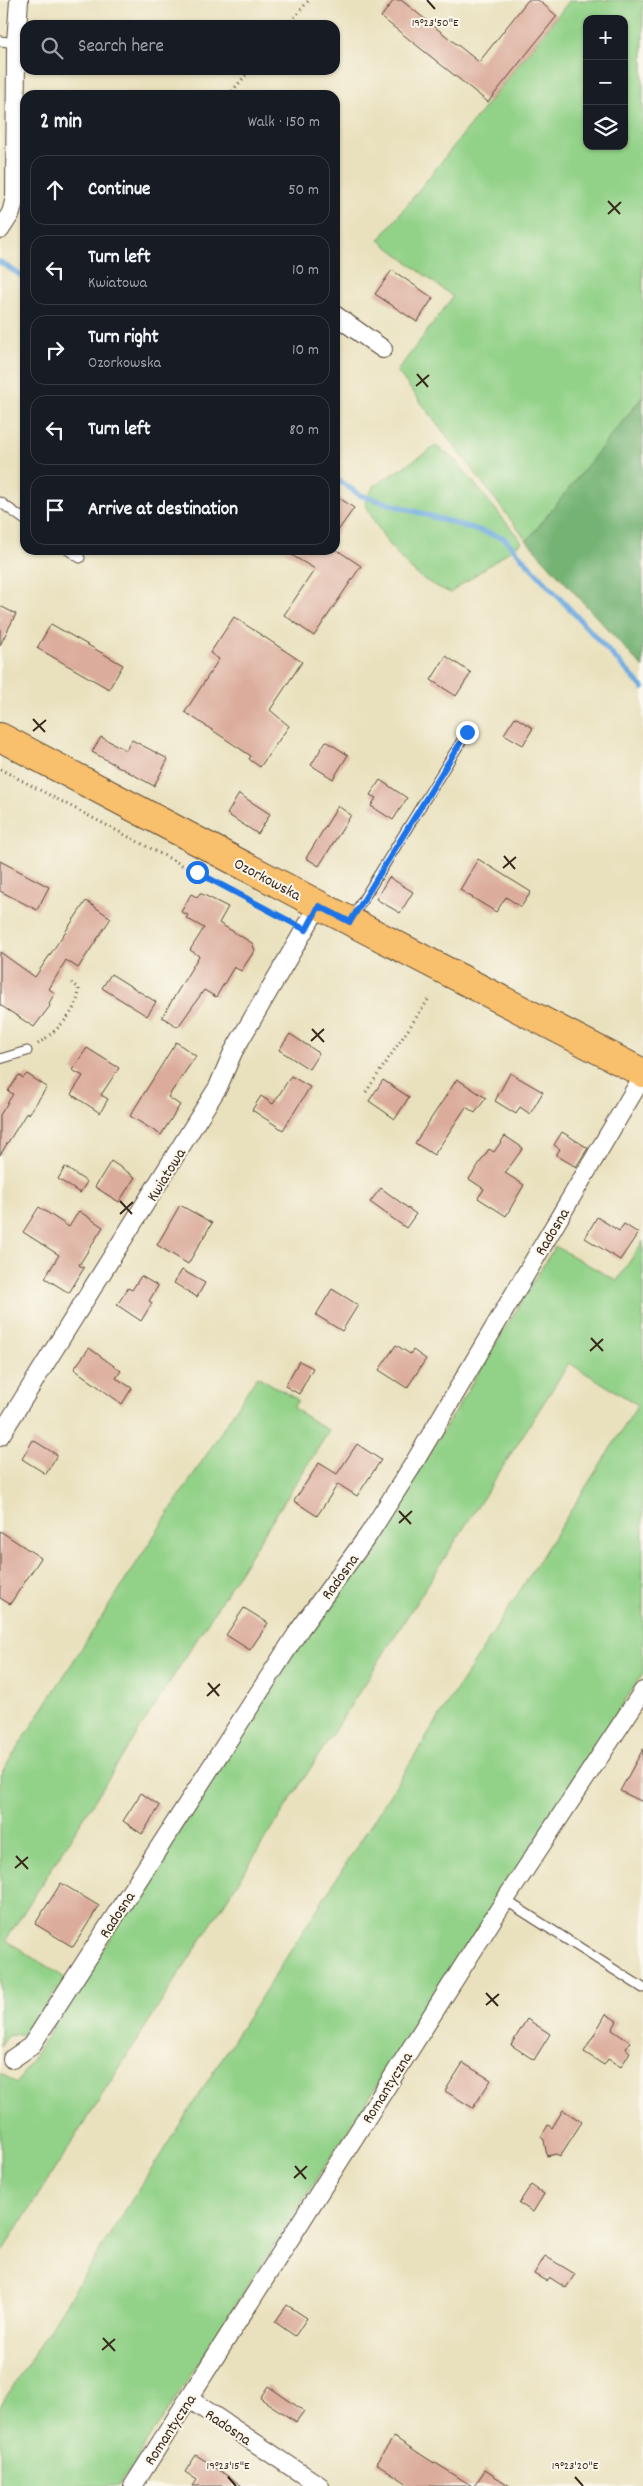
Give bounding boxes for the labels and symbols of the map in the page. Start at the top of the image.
text: 19°23'50"E [412,15,459,32]
route end [456,721,479,744]
street label: Ozorkowska [229,853,305,908]
route start [186,861,209,884]
street label: Kwiatowa [142,1144,193,1206]
street label: Radosna [530,1204,577,1260]
street label: Radosna [317,1549,366,1605]
street label: Radosna [94,1887,142,1943]
street label: Romantyczna [357,2048,419,2129]
street label: Romantyczna [140,2390,203,2470]
street label: Radosna [200,2404,256,2452]
text: 19°23'15"E [207,2458,250,2475]
text: 19°23'20"E [552,2458,599,2475]

